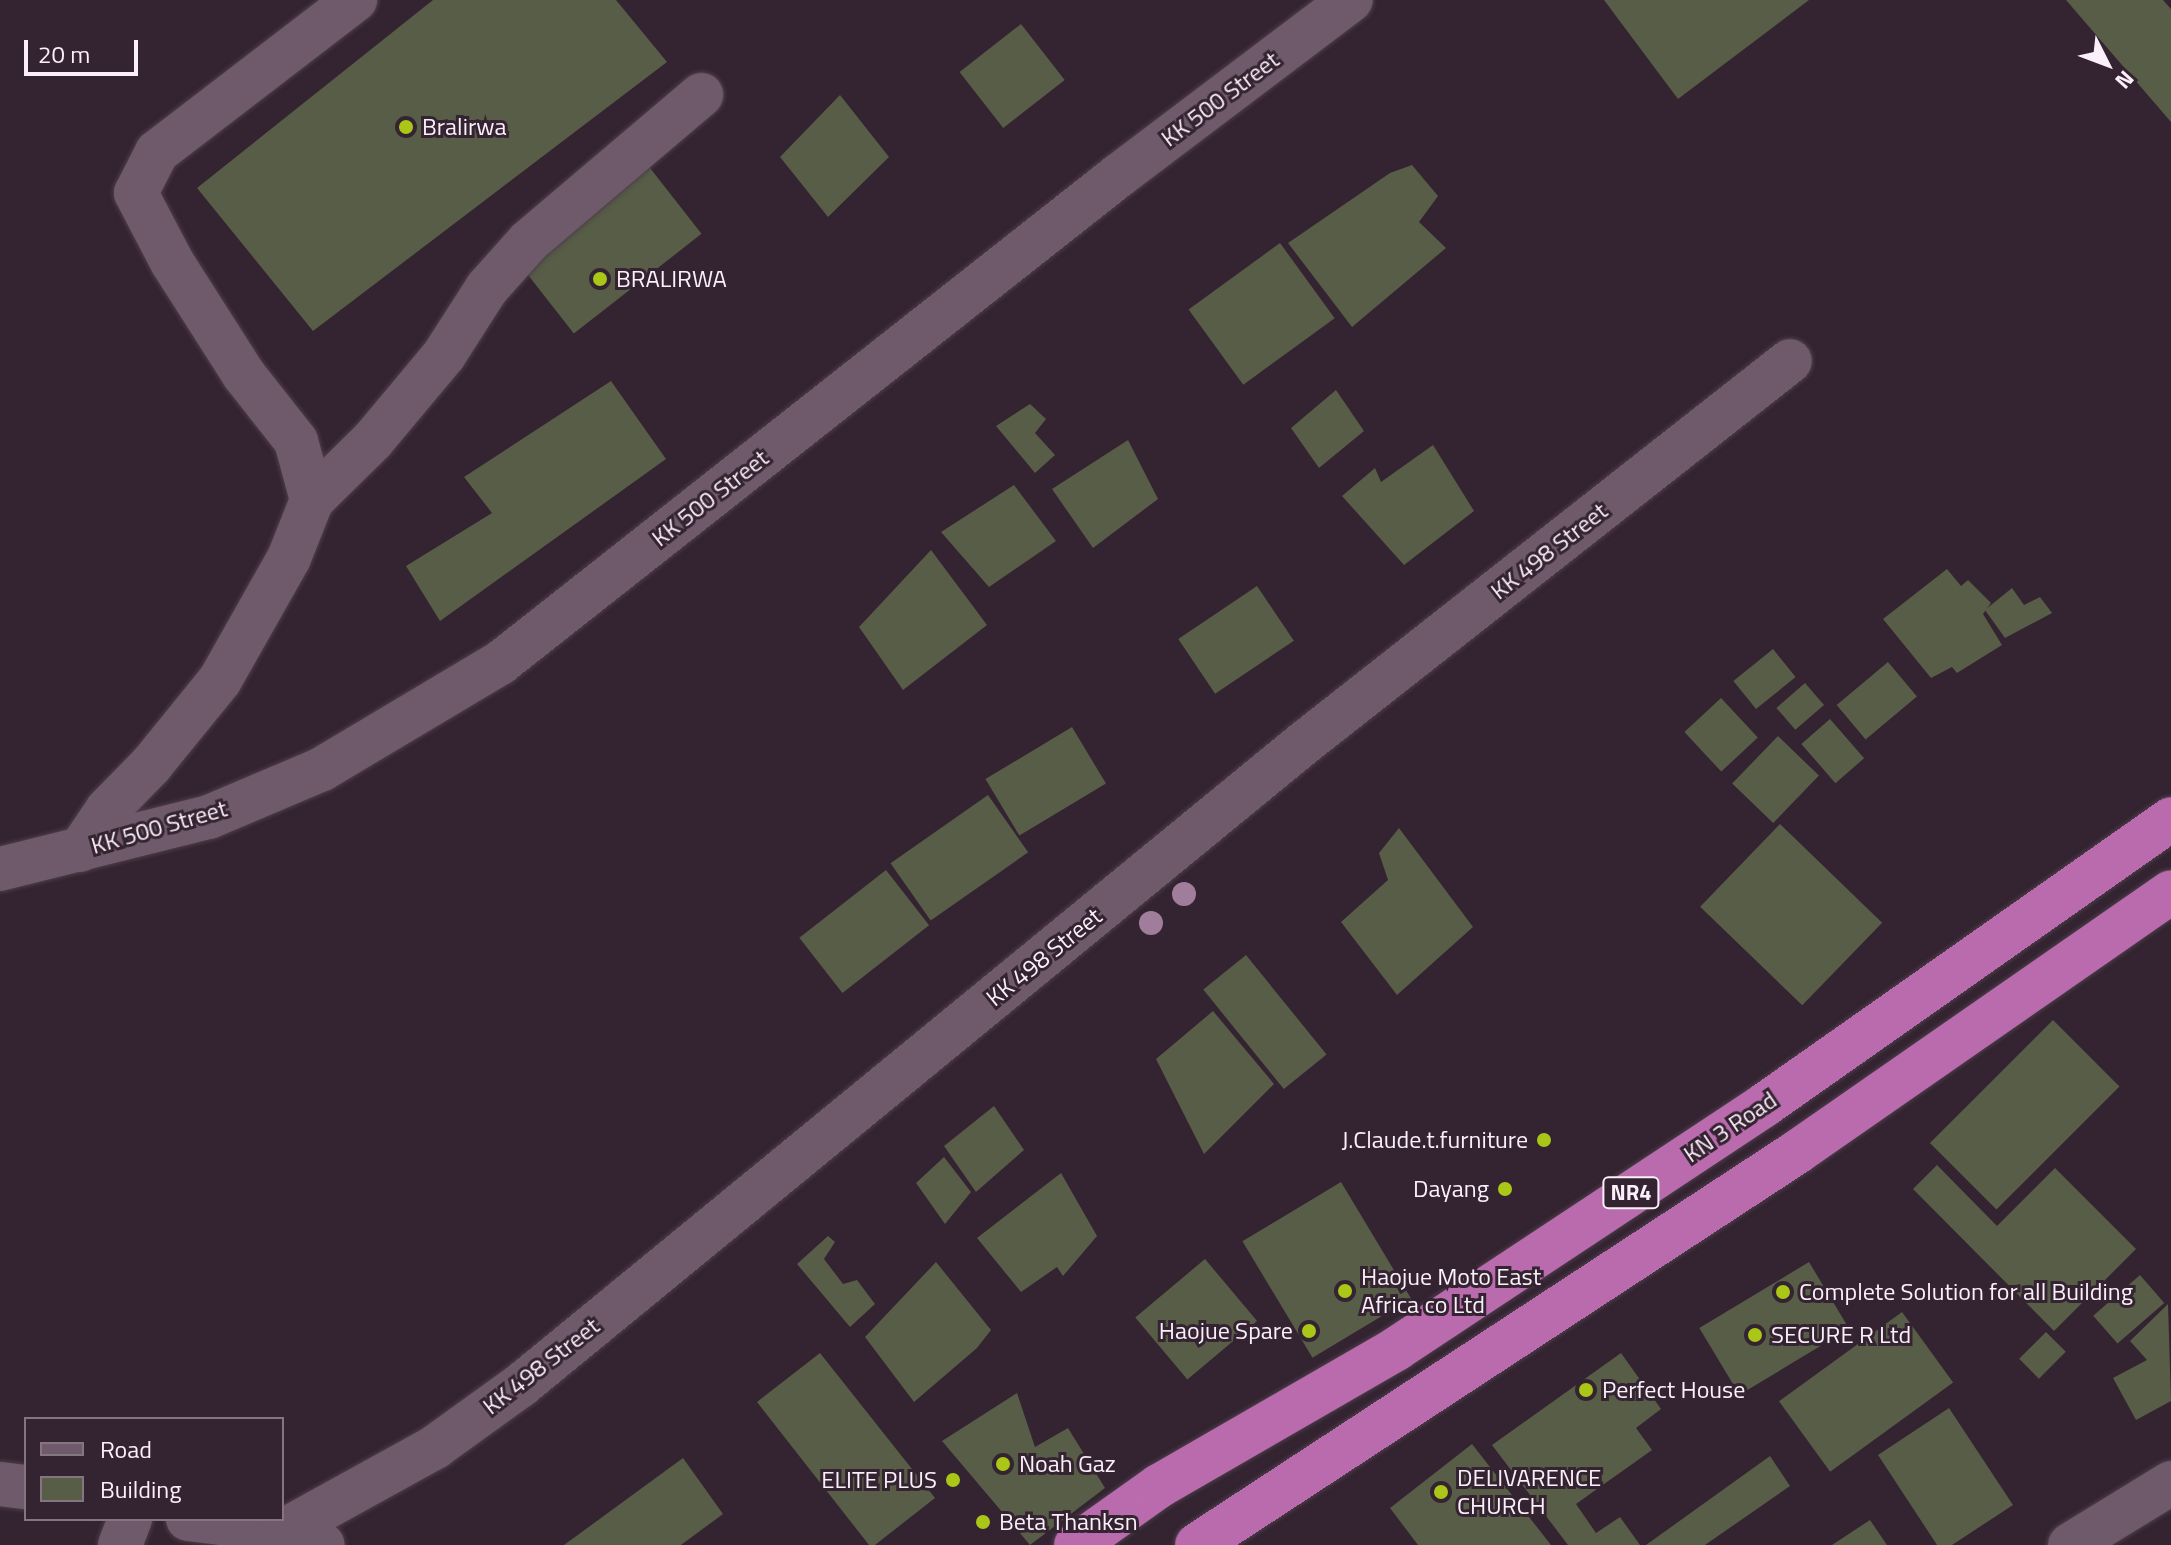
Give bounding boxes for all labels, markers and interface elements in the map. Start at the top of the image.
scale bar [28,24,142,74]
north arrow [2067,24,2147,104]
text: 20 m [38,36,90,72]
street label: KK 500 Street [1155,45,1285,153]
text: N [2107,63,2143,97]
place label: Bralirwa [422,113,506,141]
marker: Bralirwa [397,118,415,136]
place label: BRALIRWA [616,265,727,293]
marker: BRALIRWA [591,270,609,288]
street label: KK 500 Street [646,444,774,552]
street label: KK 498 Street [1485,497,1613,605]
street label: KK 500 Street [88,794,230,860]
street label: KK 498 Street [981,902,1107,1012]
street label: KN 3 Road [1678,1085,1782,1169]
place label: J.Claude.t.furniture [1341,1126,1528,1154]
marker: J.Claude.t.furniture [1535,1131,1553,1149]
place label: Dayang [1413,1175,1489,1203]
road number: NR4 [1601,1175,1661,1211]
marker: Dayang [1496,1180,1514,1198]
place label: Haojue Moto East Africa co Ltd [1361,1263,1541,1319]
place label: Complete Solution for all Building [1799,1278,2133,1306]
marker: Haojue Moto East Africa co Ltd [1336,1282,1354,1300]
marker: Complete Solution for all Building [1774,1283,1792,1301]
street label: KK 498 Street [477,1312,605,1420]
place label: Haojue Spare [1159,1317,1293,1345]
place label: SECURE R Ltd [1771,1321,1911,1349]
marker: Haojue Spare [1300,1322,1318,1340]
marker: SECURE R Ltd [1746,1326,1764,1344]
place label: Perfect House [1602,1376,1745,1404]
marker: Perfect House [1577,1381,1595,1399]
legend [24,1417,284,1521]
text: Road [100,1431,152,1467]
place label: Noah Gaz [1019,1450,1116,1478]
marker: Noah Gaz [994,1455,1012,1473]
place label: DELIVARENCE CHURCH [1457,1464,1601,1520]
place label: ELITE PLUS [821,1466,937,1494]
text: Building [100,1471,182,1507]
marker: ELITE PLUS [944,1471,962,1489]
marker: DELIVARENCE CHURCH [1432,1483,1450,1501]
place label: Beta Thanksn [999,1508,1138,1536]
marker: Beta Thanksn [974,1513,992,1531]

